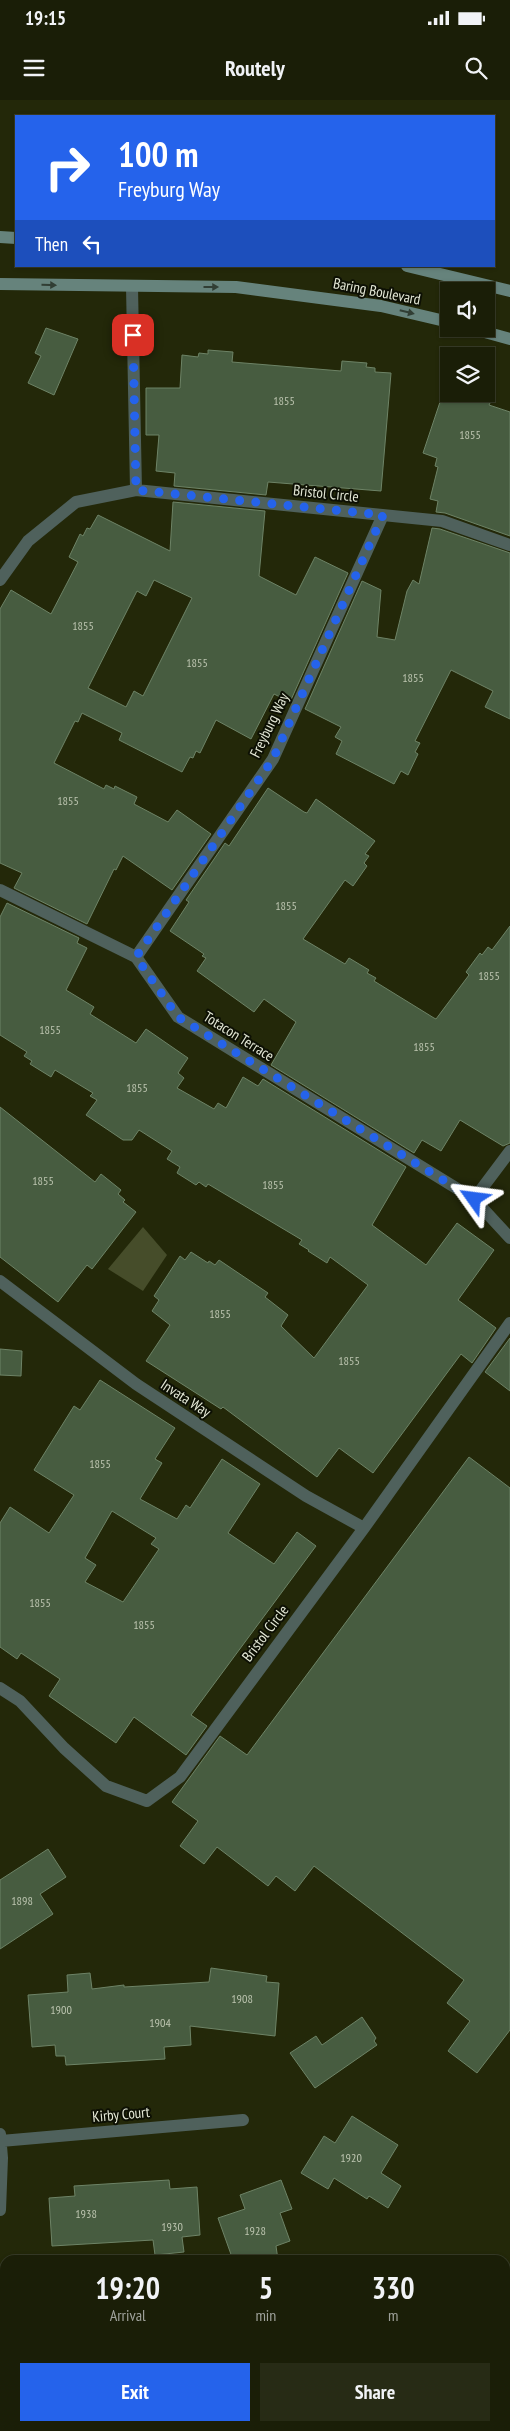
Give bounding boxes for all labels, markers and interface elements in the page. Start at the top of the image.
text: 19:15 [25,6,66,30]
icon: menu [20,54,48,82]
text: Routely [225,54,285,82]
icon: search [462,54,490,82]
text: 100 m [118,131,199,177]
icon: right [35,135,100,200]
text: Freyburg Way [118,175,220,203]
icon: left [78,230,106,258]
text: Then [35,232,68,256]
street label: Baring Boulevard [332,273,422,309]
one-way arrow [41,282,57,290]
map controls [440,282,495,402]
button: sound [440,282,495,337]
one-way arrow [203,283,219,291]
one-way arrow [399,308,414,316]
pin [112,314,154,356]
icon: arrive [119,321,147,349]
button: layers [440,347,495,402]
house number: 1855 [273,393,295,408]
house number: 1855 [459,427,481,442]
street label: Bristol Circle [292,480,360,506]
house number: 1855 [72,618,94,633]
house number: 1855 [186,655,208,670]
house number: 1855 [402,670,424,685]
street label: Freyburg Way [245,689,293,760]
house number: 1855 [57,793,79,808]
house number: 1855 [275,898,297,913]
house number: 1855 [478,968,500,983]
street label: Totacon Terrace [200,1007,278,1065]
house number: 1855 [39,1022,61,1037]
house number: 1855 [413,1039,435,1054]
house number: 1855 [126,1080,148,1095]
position arrow [447,1172,499,1224]
house number: 1855 [32,1173,54,1188]
house number: 1855 [262,1177,284,1192]
house number: 1855 [209,1306,231,1321]
house number: 1855 [338,1353,360,1368]
street label: Invata Way [157,1375,215,1421]
house number: 1855 [89,1456,111,1471]
house number: 1855 [29,1595,51,1610]
street label: Bristol Circle [238,1601,292,1665]
house number: 1855 [133,1617,155,1632]
house number: 1898 [11,1893,33,1908]
house number: 1908 [231,1991,253,2006]
house number: 1900 [50,2002,72,2017]
house number: 1904 [149,2015,171,2030]
street label: Kirby Court [92,2102,150,2126]
house number: 1920 [340,2150,362,2165]
house number: 1938 [75,2206,97,2221]
house number: 1930 [161,2219,183,2234]
house number: 1928 [244,2223,266,2238]
text: 19:20 [95,2268,160,2307]
text: 5 [259,2268,273,2307]
text: 330 [372,2268,415,2307]
text: Arrival [110,2305,146,2325]
text: min [255,2305,276,2325]
text: m [388,2305,398,2325]
button: Exit [20,2363,250,2421]
button: Share [260,2363,490,2421]

